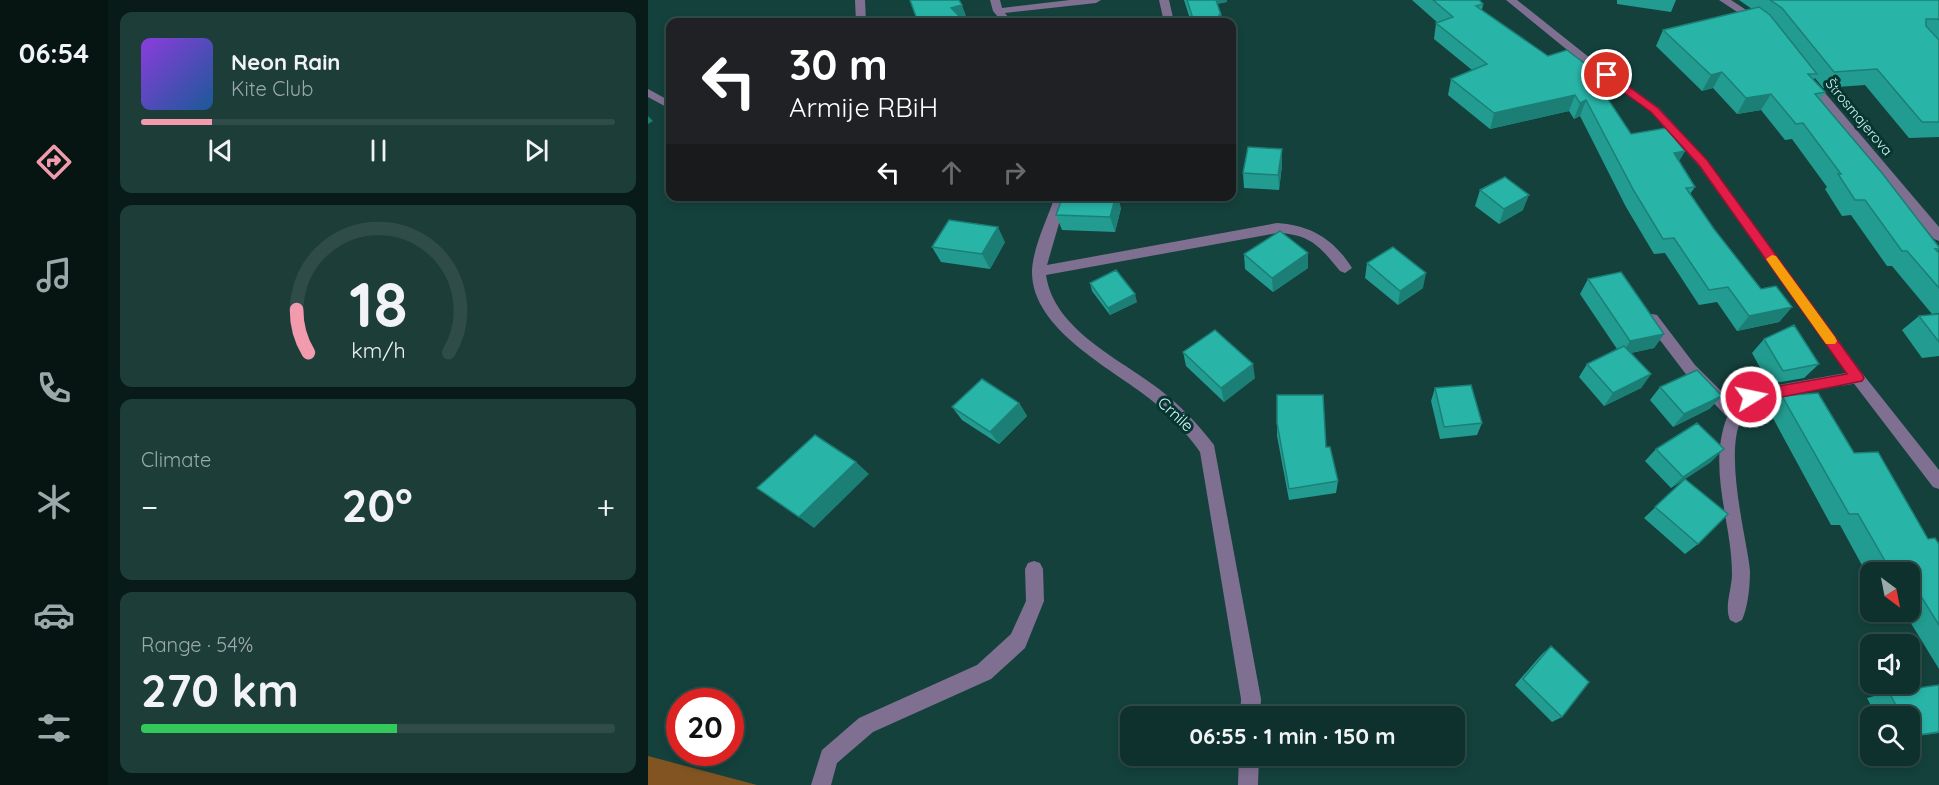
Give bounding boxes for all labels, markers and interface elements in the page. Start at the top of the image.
text: 06:54 [19,36,89,70]
text: 30 m [789,38,888,91]
icon: left [690,42,768,120]
text: Neon Rain [231,48,340,76]
pin [1581,49,1632,100]
icon: arrive [1590,58,1623,91]
street label: Štrosmajerova [1822,75,1896,159]
text: Kite Club [231,76,313,101]
text: Armije RBiH [789,90,938,124]
icon: previous [204,134,237,167]
icon: pause [362,134,395,167]
icon: next [520,134,553,167]
icon: directions [33,141,75,183]
icon: left [872,156,905,189]
icon: ahead [935,156,968,189]
icon: right [998,156,1031,189]
icon: music [33,254,75,296]
text: 18 [349,265,407,343]
text: km/h [351,337,405,363]
position arrow [1719,365,1783,429]
icon: phone [33,367,75,409]
street label: Crnile [1154,392,1198,436]
text: Climate [141,447,211,472]
text: 20° [342,477,413,533]
icon: climate [33,481,75,523]
text: − [141,486,158,527]
text: + [596,486,615,527]
north arrow [1860,562,1920,622]
map controls [1860,562,1920,766]
icon: car [33,594,75,636]
text: Range · 54% [141,632,253,657]
button: sound [1860,634,1920,694]
text: 270 km [141,662,299,718]
speed limit sign: 20 [666,688,744,766]
button: search [1860,706,1920,766]
icon: filters [33,707,75,749]
text: 06:55 · 1 min · 150 m [1190,722,1395,750]

